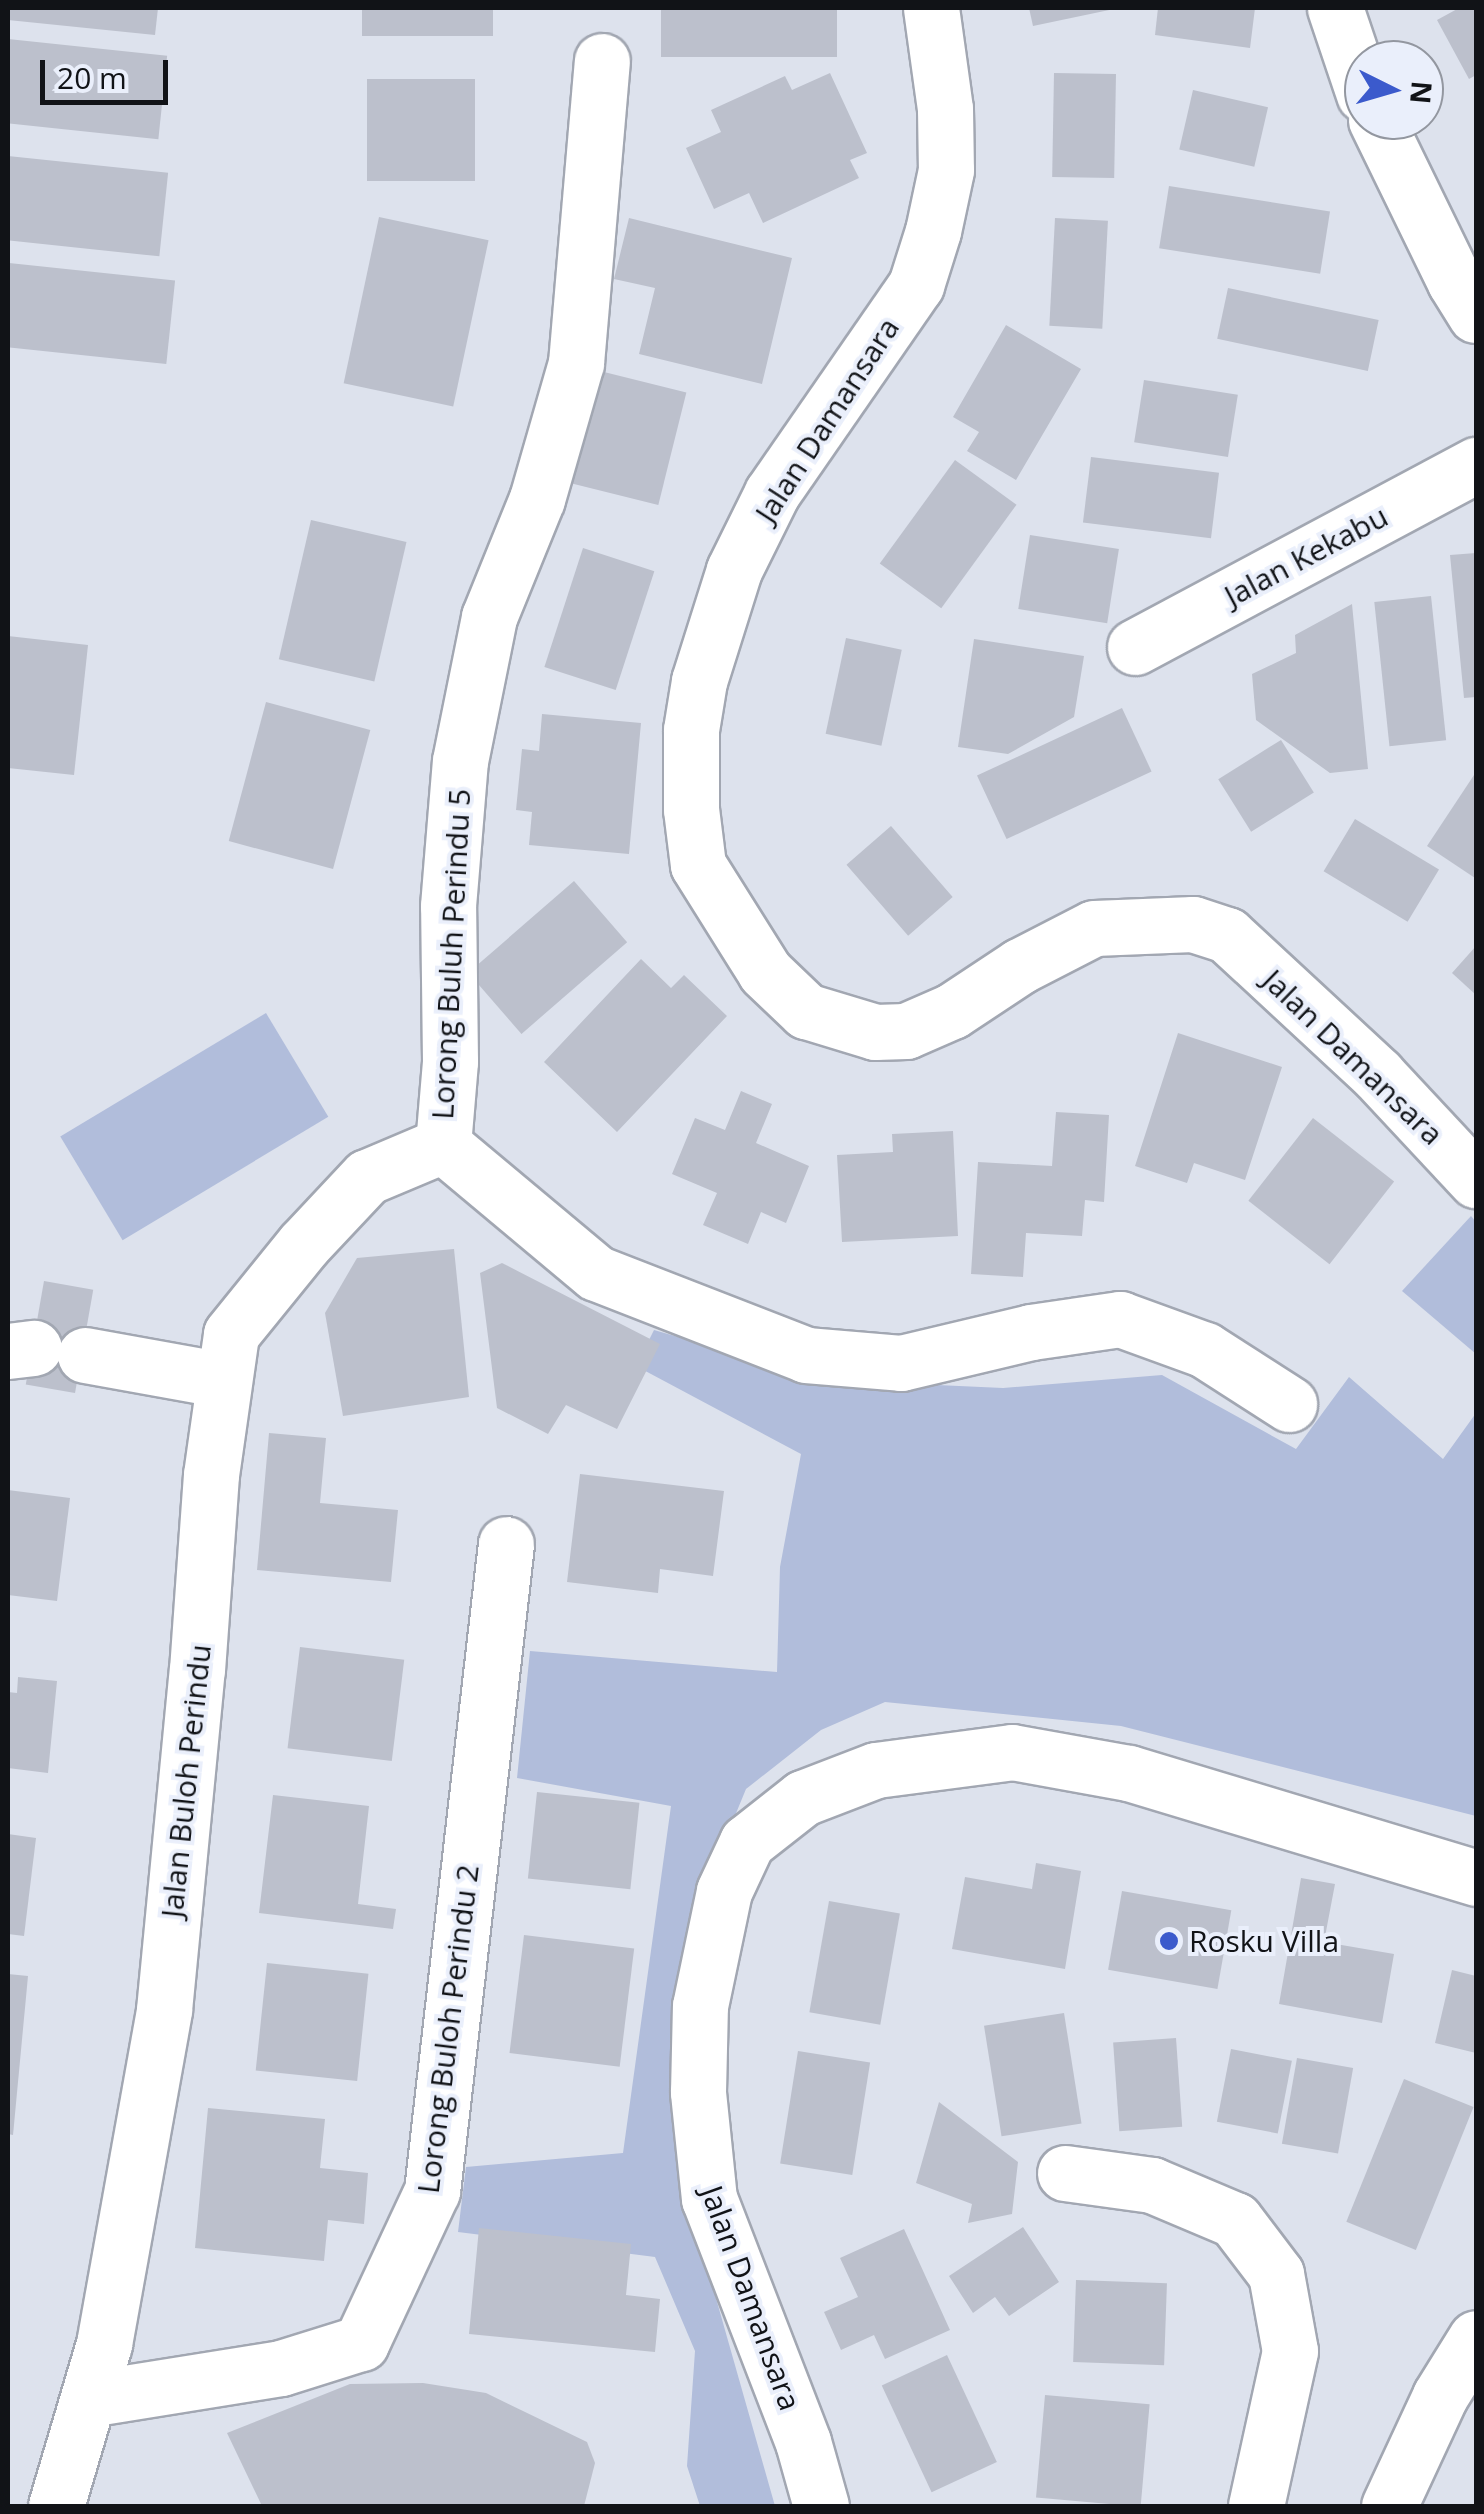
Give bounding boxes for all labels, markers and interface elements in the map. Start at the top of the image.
scale bar [45,40,172,102]
north arrow [1344,40,1444,140]
text: 20 m [57,57,127,98]
text: N [1402,79,1442,105]
street label: Jalan Damansara [748,311,906,529]
street label: Jalan Kekabu [1218,498,1394,614]
street label: Lorong Buluh Perindu 5 [424,788,478,1120]
street label: Jalan Damansara [1255,962,1451,1152]
street label: Jalan Buloh Perindu [154,1643,218,1919]
street label: Lorong Buloh Perindu 2 [410,1863,486,2195]
place label: Rosku Villa [1189,1923,1339,1959]
marker: Rosku Villa [1158,1930,1180,1952]
street label: Jalan Damansara [694,2181,808,2415]

